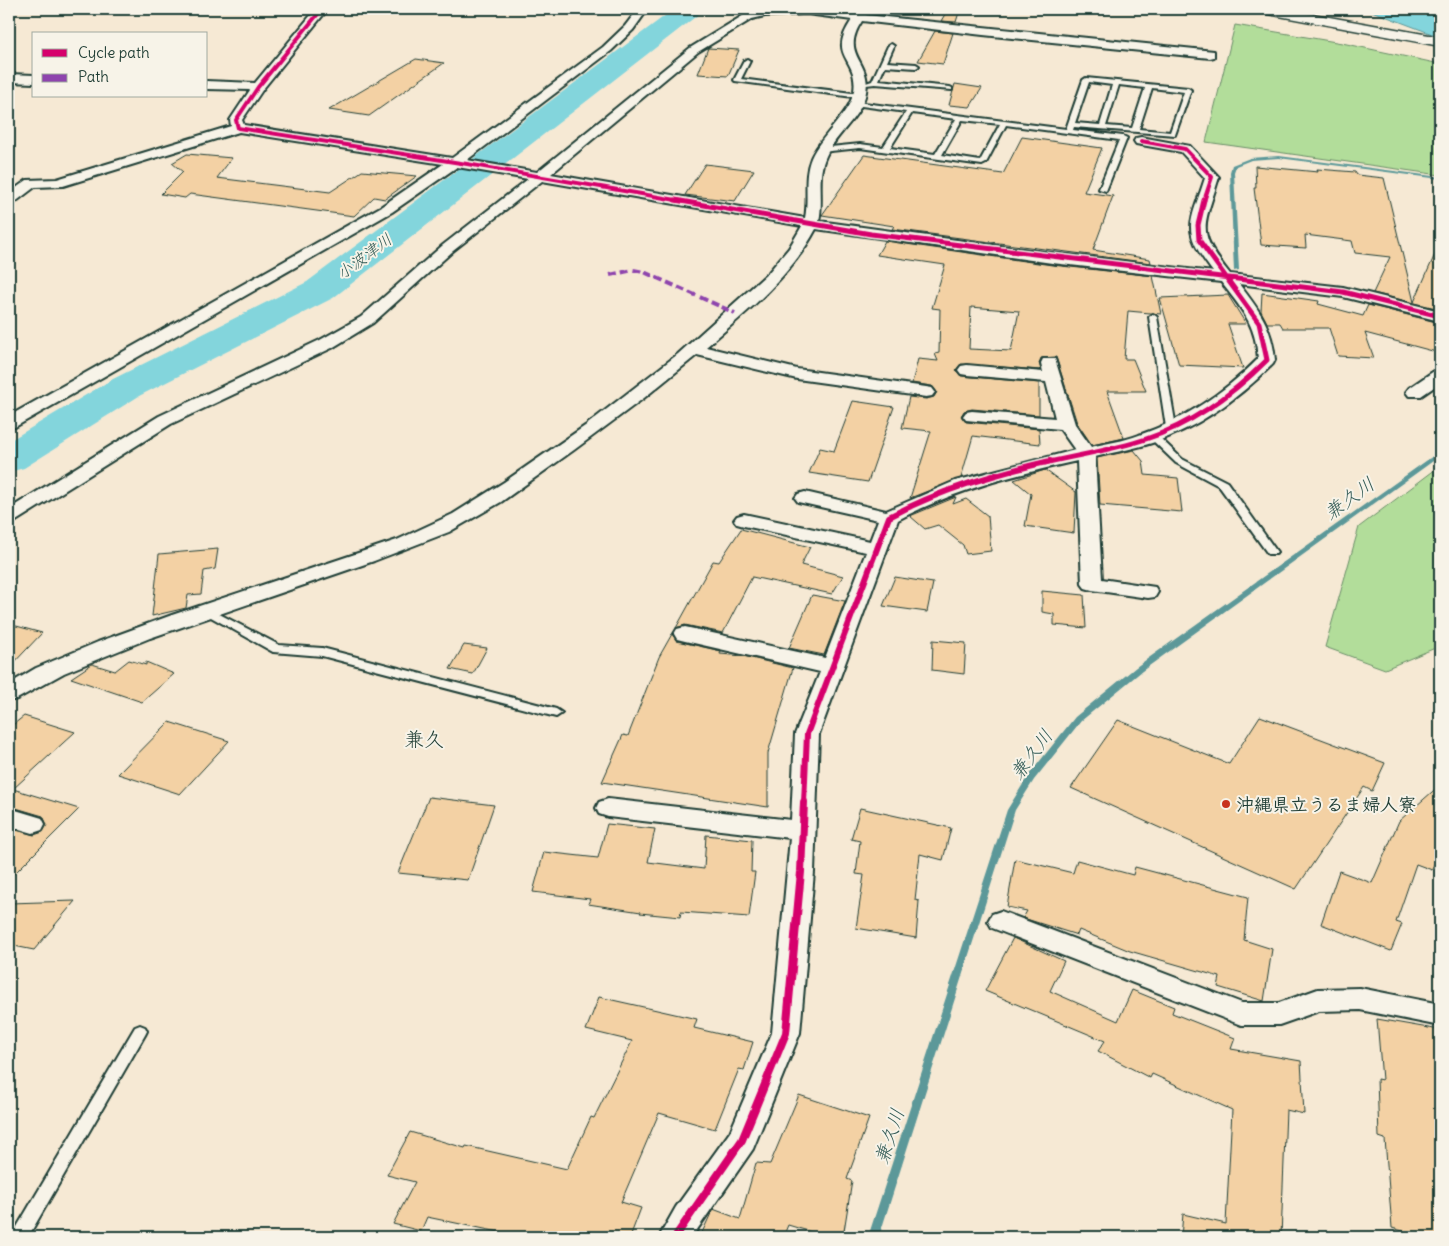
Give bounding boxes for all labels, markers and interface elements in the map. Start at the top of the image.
legend [32,32,208,98]
text: Cycle path [78,43,150,62]
text: Path [78,67,109,86]
water label: 小波津川 [332,229,396,283]
water label: 兼久川 [1319,472,1379,524]
water label: 兼久川 [1004,724,1058,784]
district label: 兼久 [404,726,444,751]
place label: 沖縄県立うるま婦人寮 [1236,793,1416,816]
marker: 沖縄県立うるま婦人寮 [1220,798,1232,810]
water label: 兼久川 [869,1105,909,1167]

